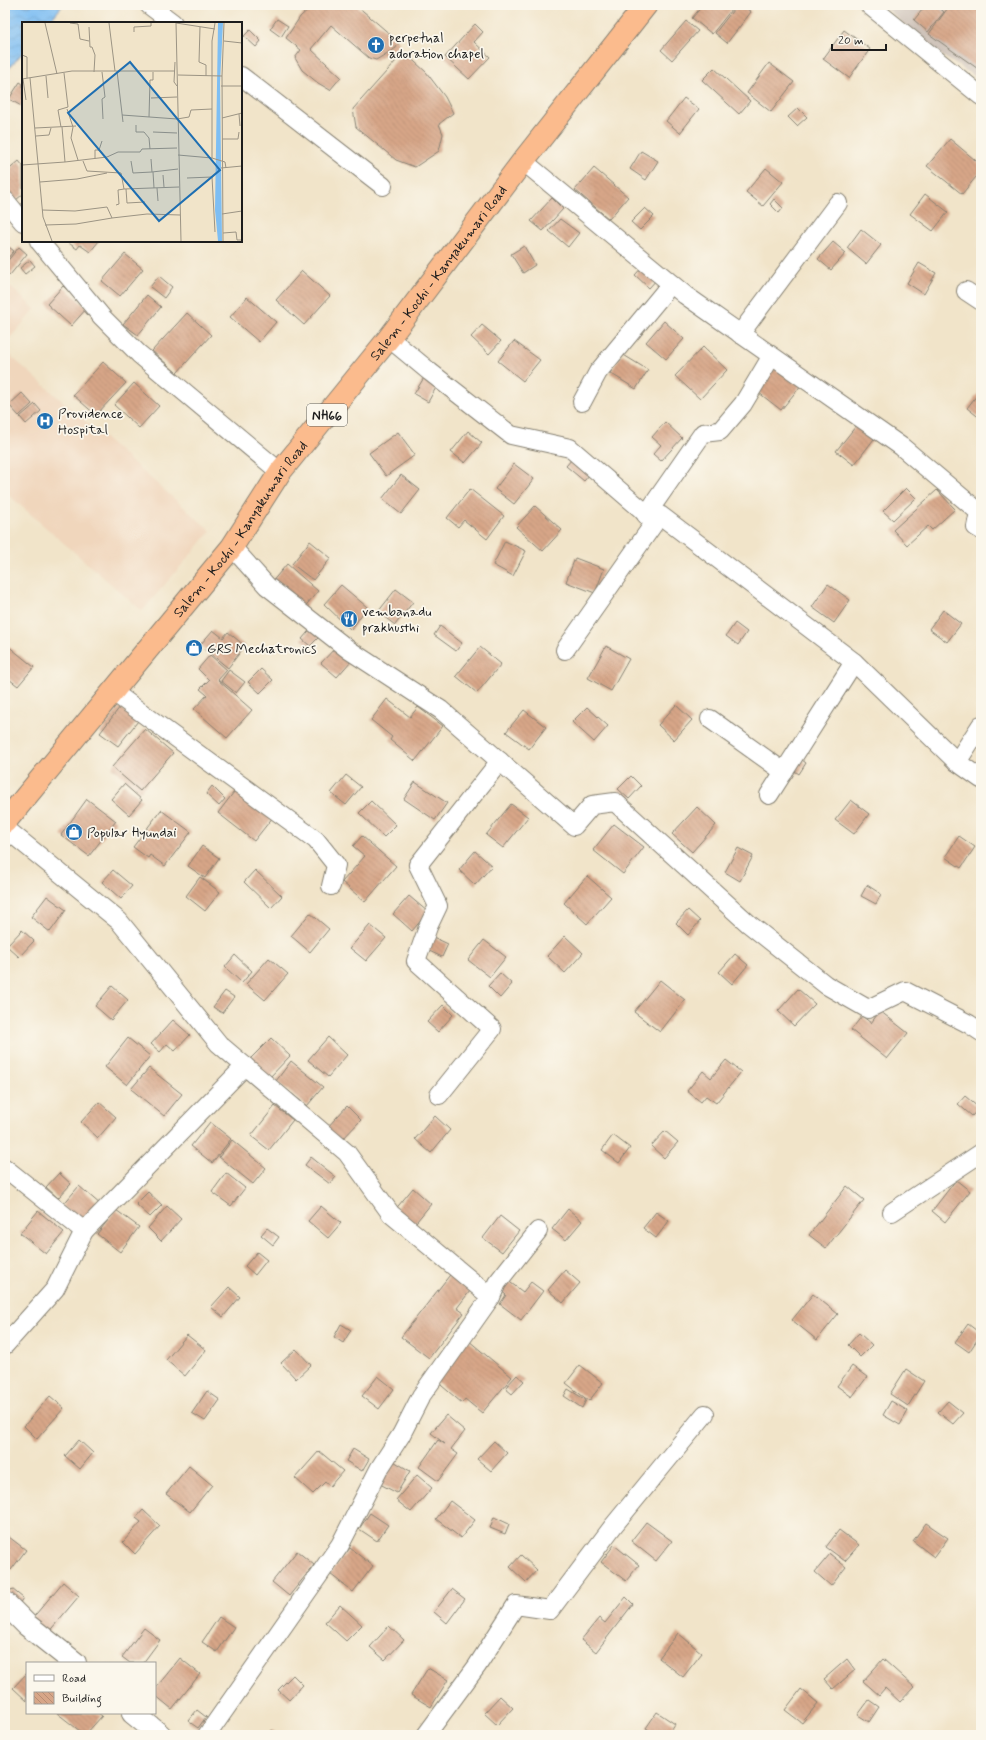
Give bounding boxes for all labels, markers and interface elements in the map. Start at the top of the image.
inset map [22,22,242,242]
scale bar [832,26,886,52]
place label: perpetual adoration chapel [389,29,484,63]
text: 20 m [838,33,864,49]
church icon: perpetual adoration chapel [366,35,386,55]
street label: Salem - Kochi - Kanyakumari Road [366,182,511,365]
road number: NH66 [307,404,347,426]
place label: Providence Hospital [58,405,124,439]
hospital icon: Providence Hospital [35,411,55,431]
street label: Salem - Kochi - Kanyakumari Road [170,437,312,622]
place label: vembanadu prakhusthi [362,603,432,637]
restaurant icon: vembanadu prakhusthi [339,609,359,629]
shop icon: GRS Mechatronics [184,638,204,658]
place label: GRS Mechatronics [207,640,317,658]
shop icon: Popular Hyundai [64,822,84,842]
place label: Popular Hyundai [87,824,177,842]
legend [26,1662,156,1714]
text: Road [62,1671,86,1687]
text: Building [62,1691,102,1708]

